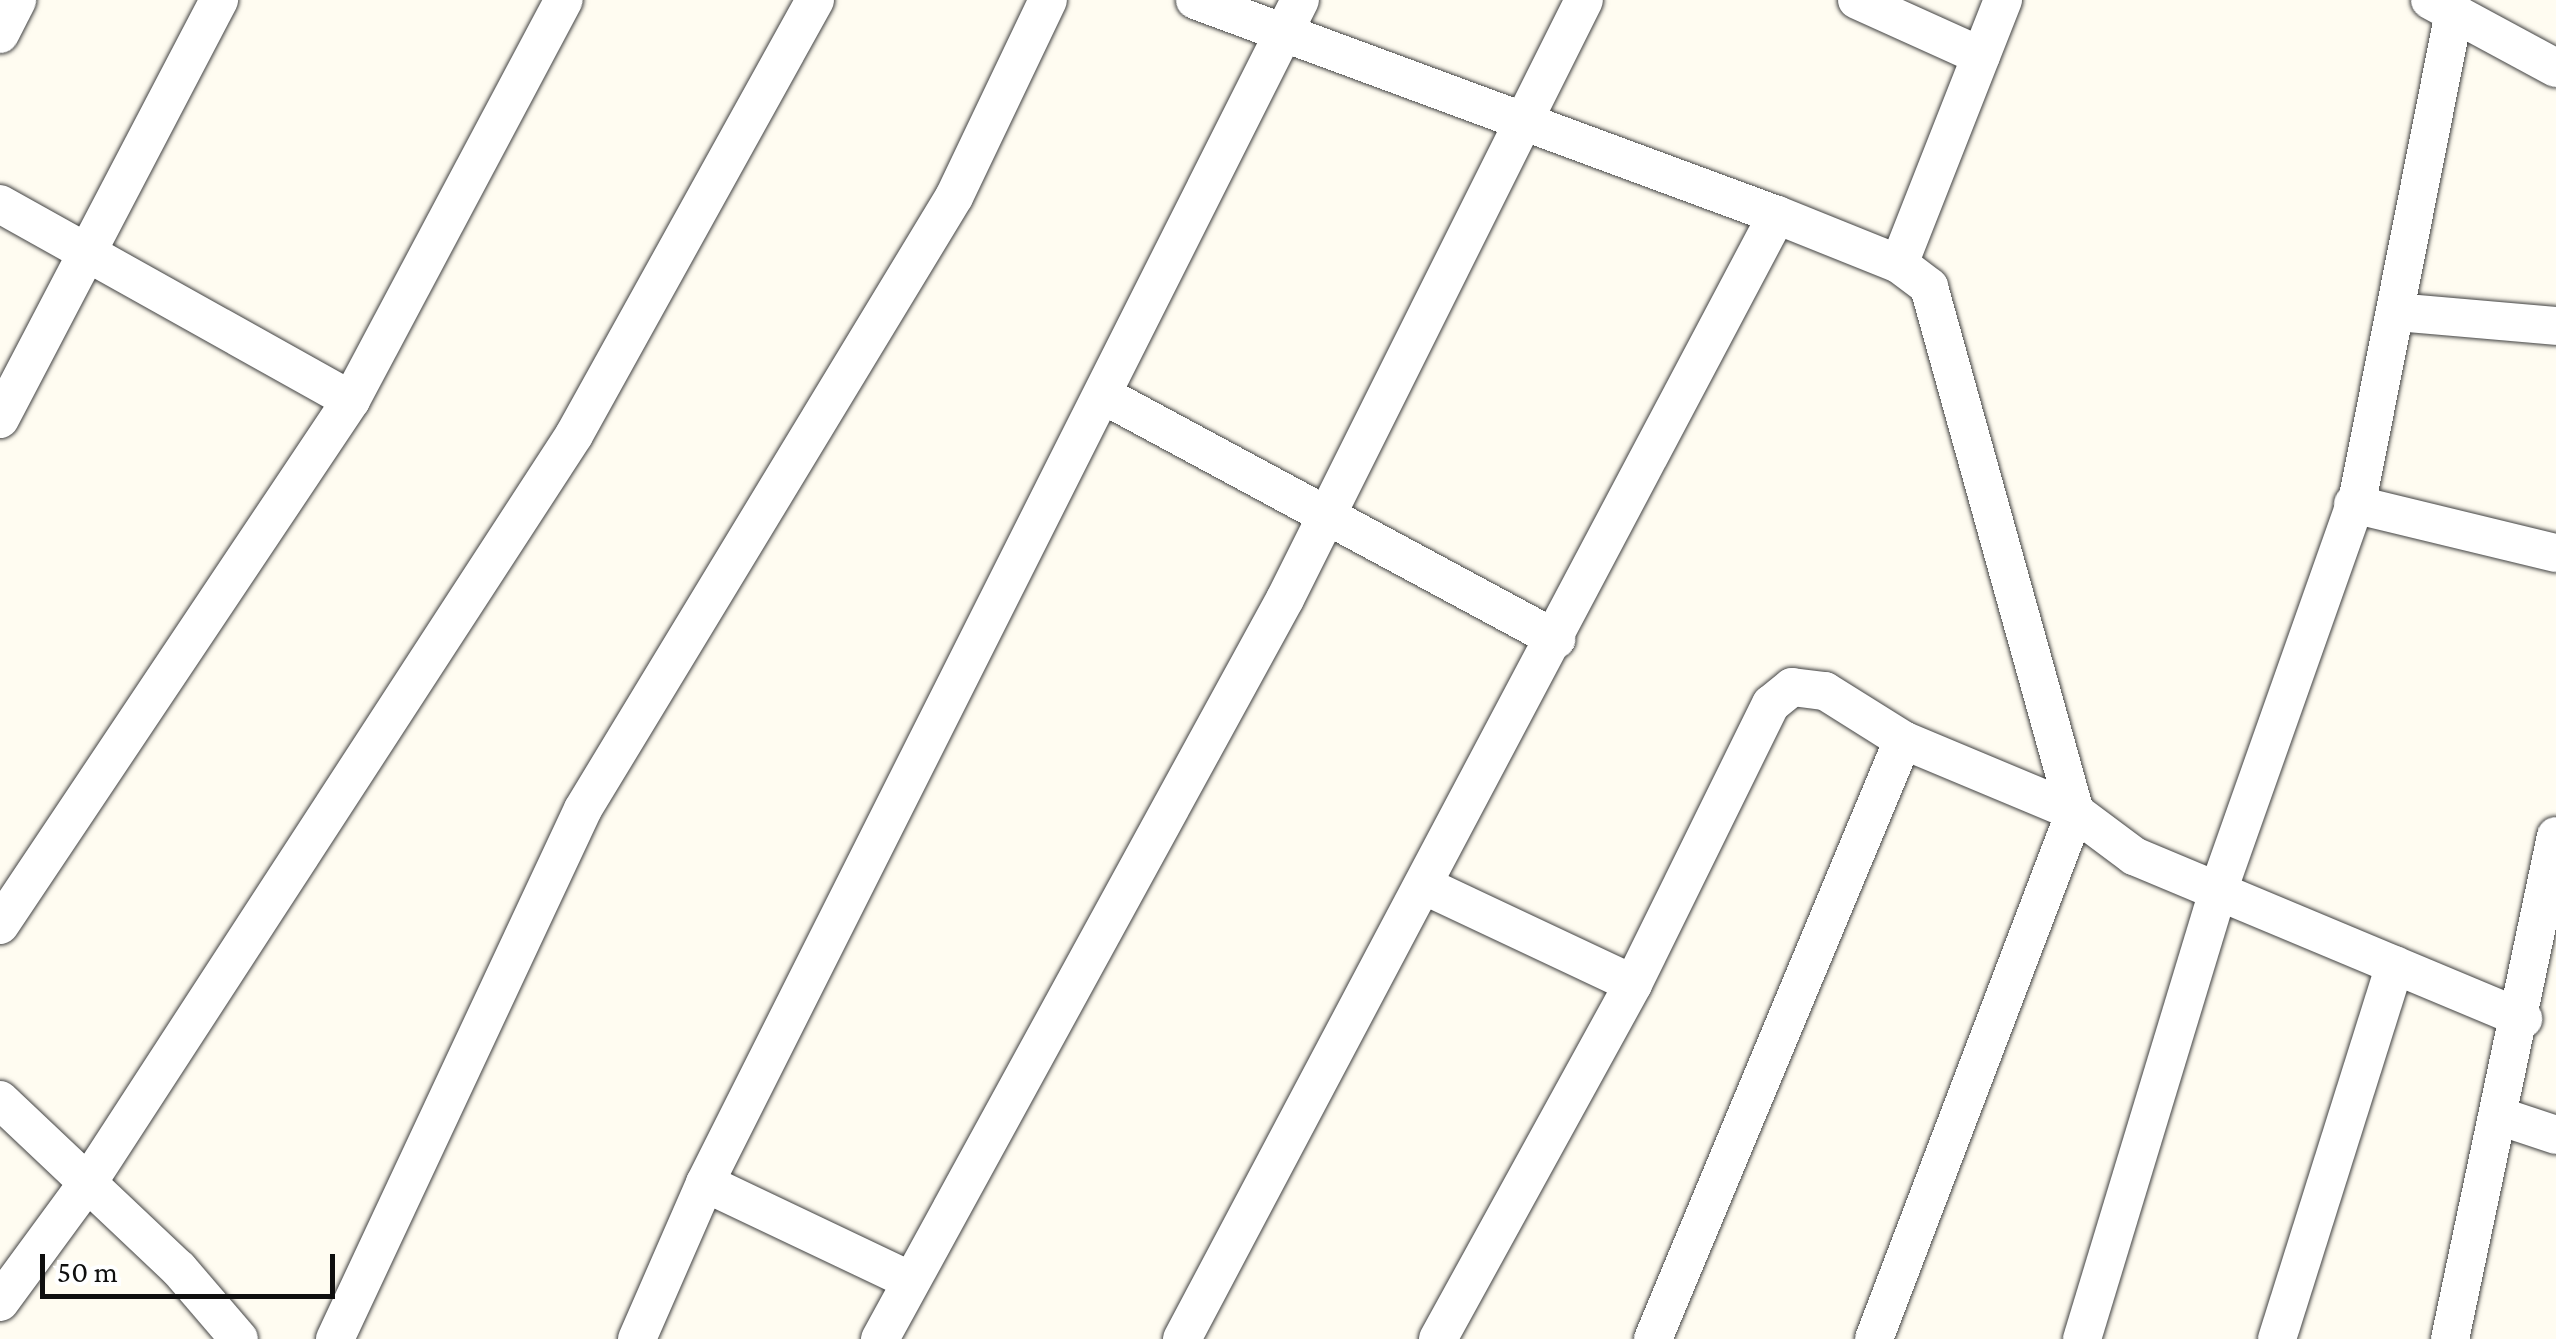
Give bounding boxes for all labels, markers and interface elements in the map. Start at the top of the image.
scale bar [45,1234,340,1296]
text: 50 m [57,1255,118,1288]

